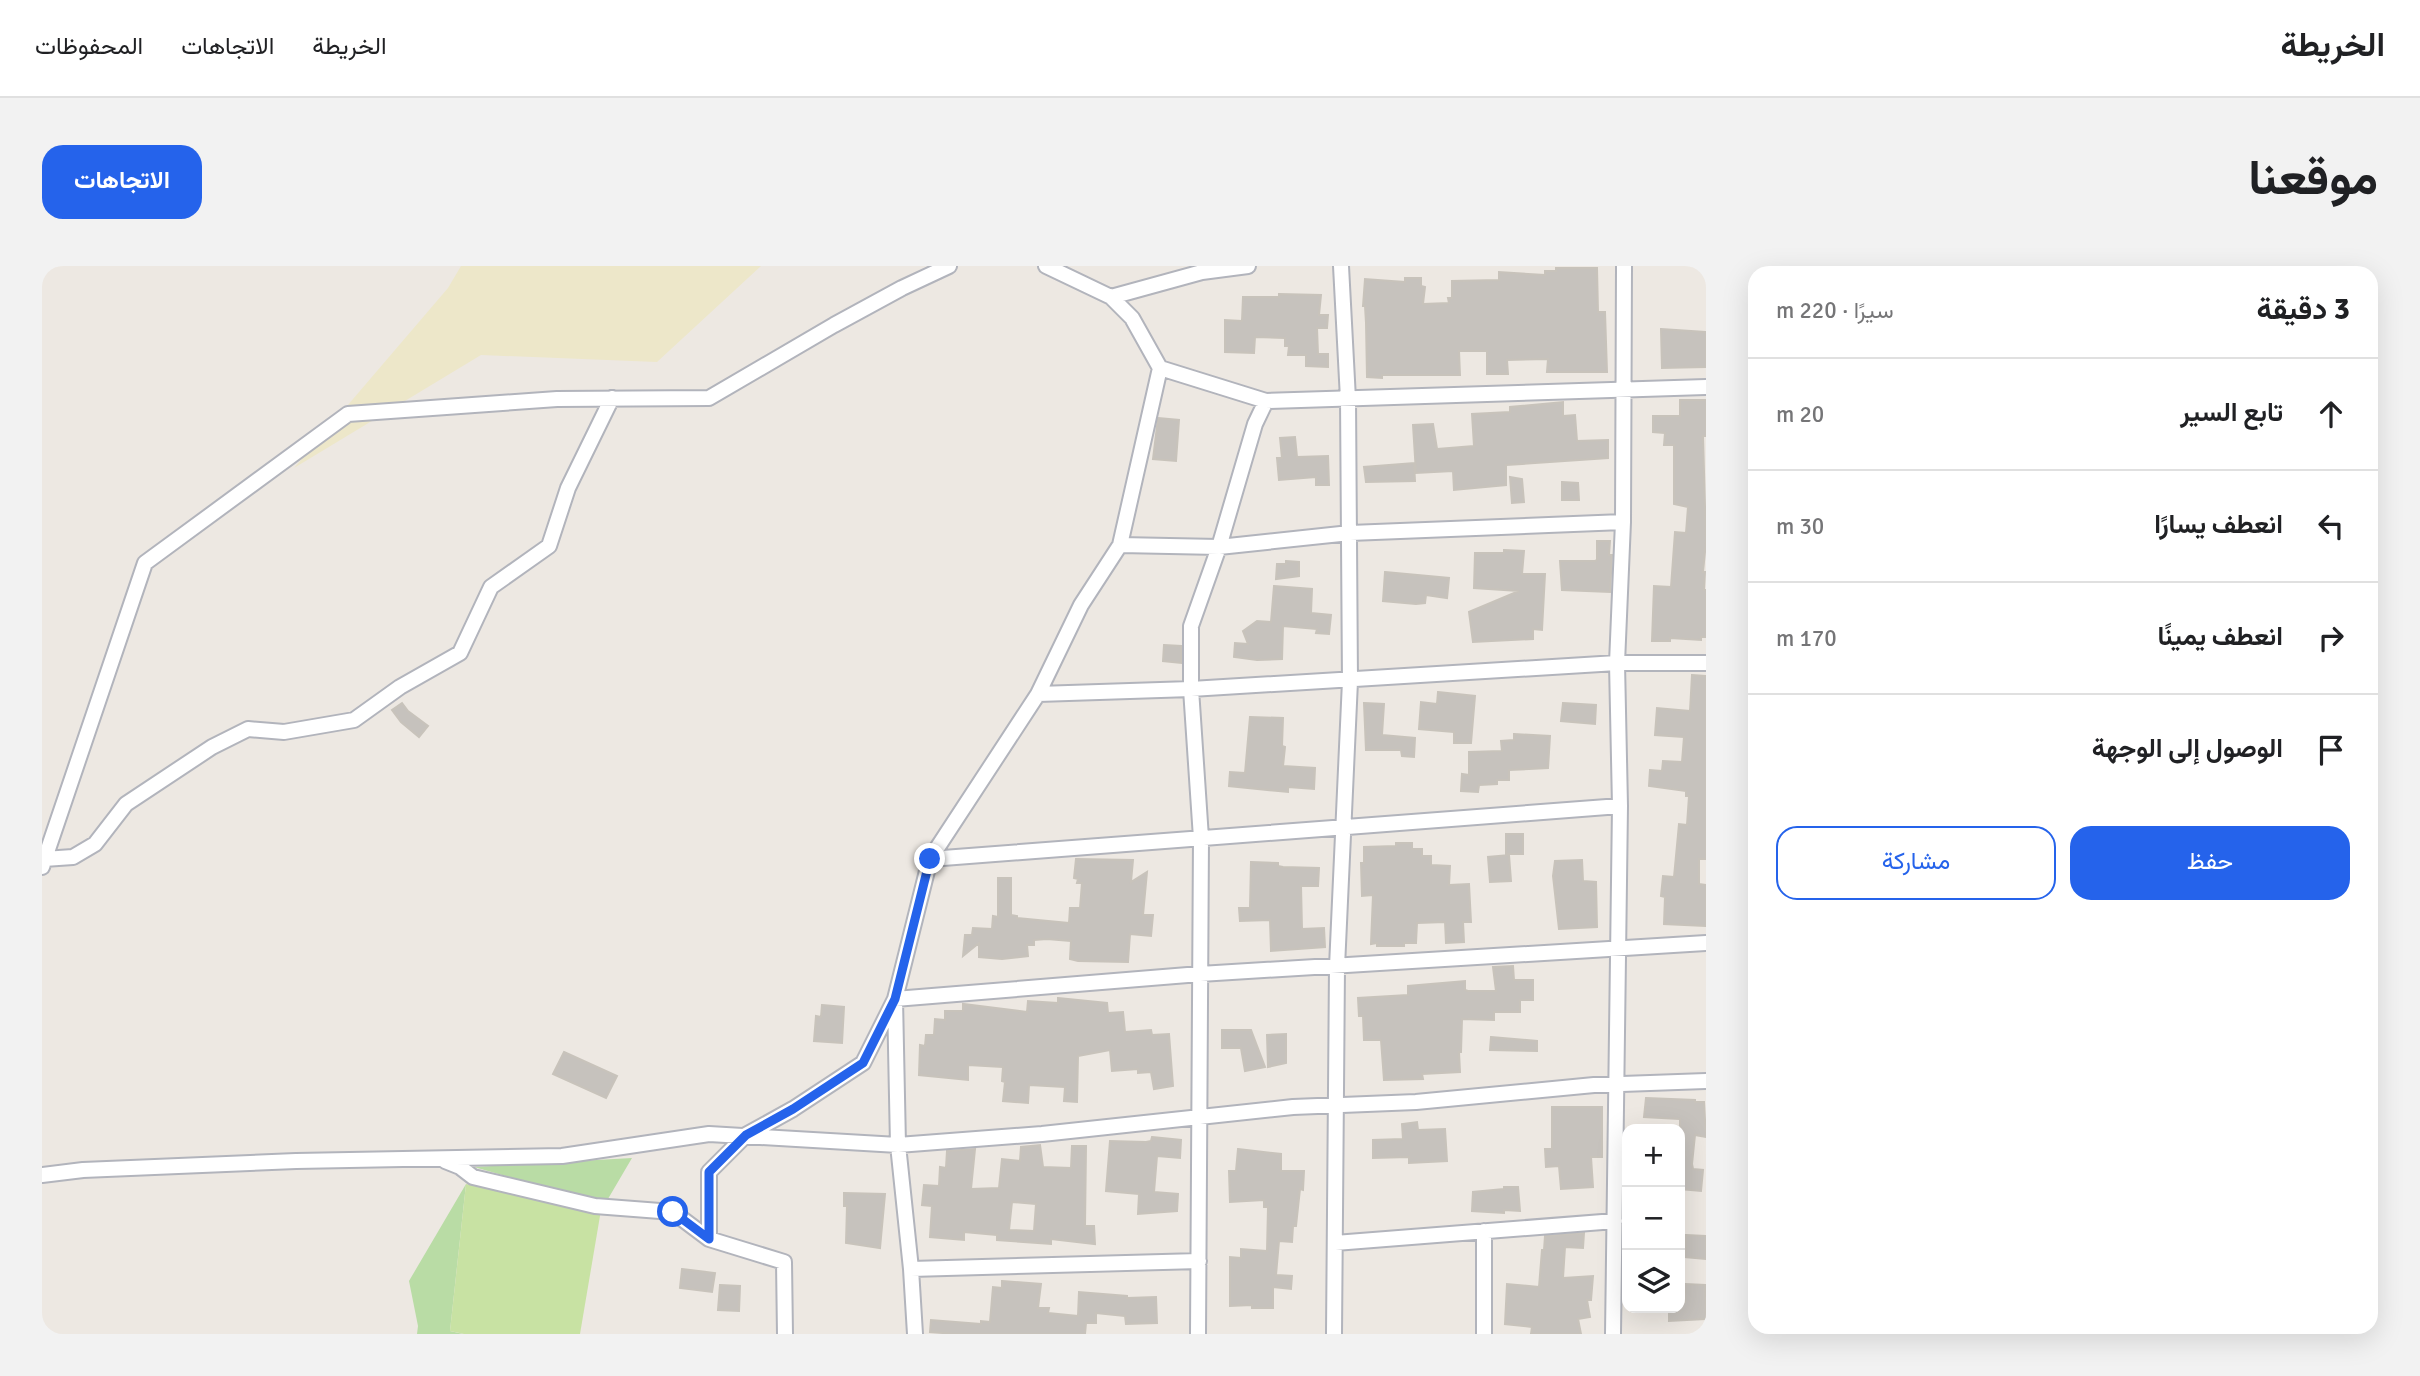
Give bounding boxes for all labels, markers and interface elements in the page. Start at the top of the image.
text: الخريطة [2281,25,2385,66]
text: المحفوظات [35,31,143,61]
text: الاتجاهات [181,31,274,61]
text: الخريطة [312,31,387,61]
button: الاتجاهات [42,145,202,219]
text: موقعنا [2248,148,2378,208]
text: 3 دقيقة [2256,291,2350,328]
text: سيرًا · 220 m [1776,296,1894,325]
icon: ahead [2312,395,2350,433]
text: تابع السير [2180,397,2283,429]
text: 20 m [1776,400,1824,429]
icon: left [2312,507,2350,545]
text: انعطف يسارًا [2154,509,2283,541]
text: 30 m [1776,512,1824,541]
icon: right [2312,619,2350,657]
text: انعطف يمينًا [2157,621,2283,653]
text: 170 m [1776,624,1837,653]
icon: arrive [2312,731,2350,769]
text: الوصول إلى الوجهة [2092,733,2283,765]
button: مشاركة [1776,826,2056,900]
button: حفظ [2070,826,2350,900]
route end [914,843,945,874]
map controls [1622,1124,1685,1313]
button: + [1622,1124,1685,1187]
button: − [1622,1187,1685,1250]
route start [657,1196,688,1227]
button: layers [1622,1250,1685,1313]

